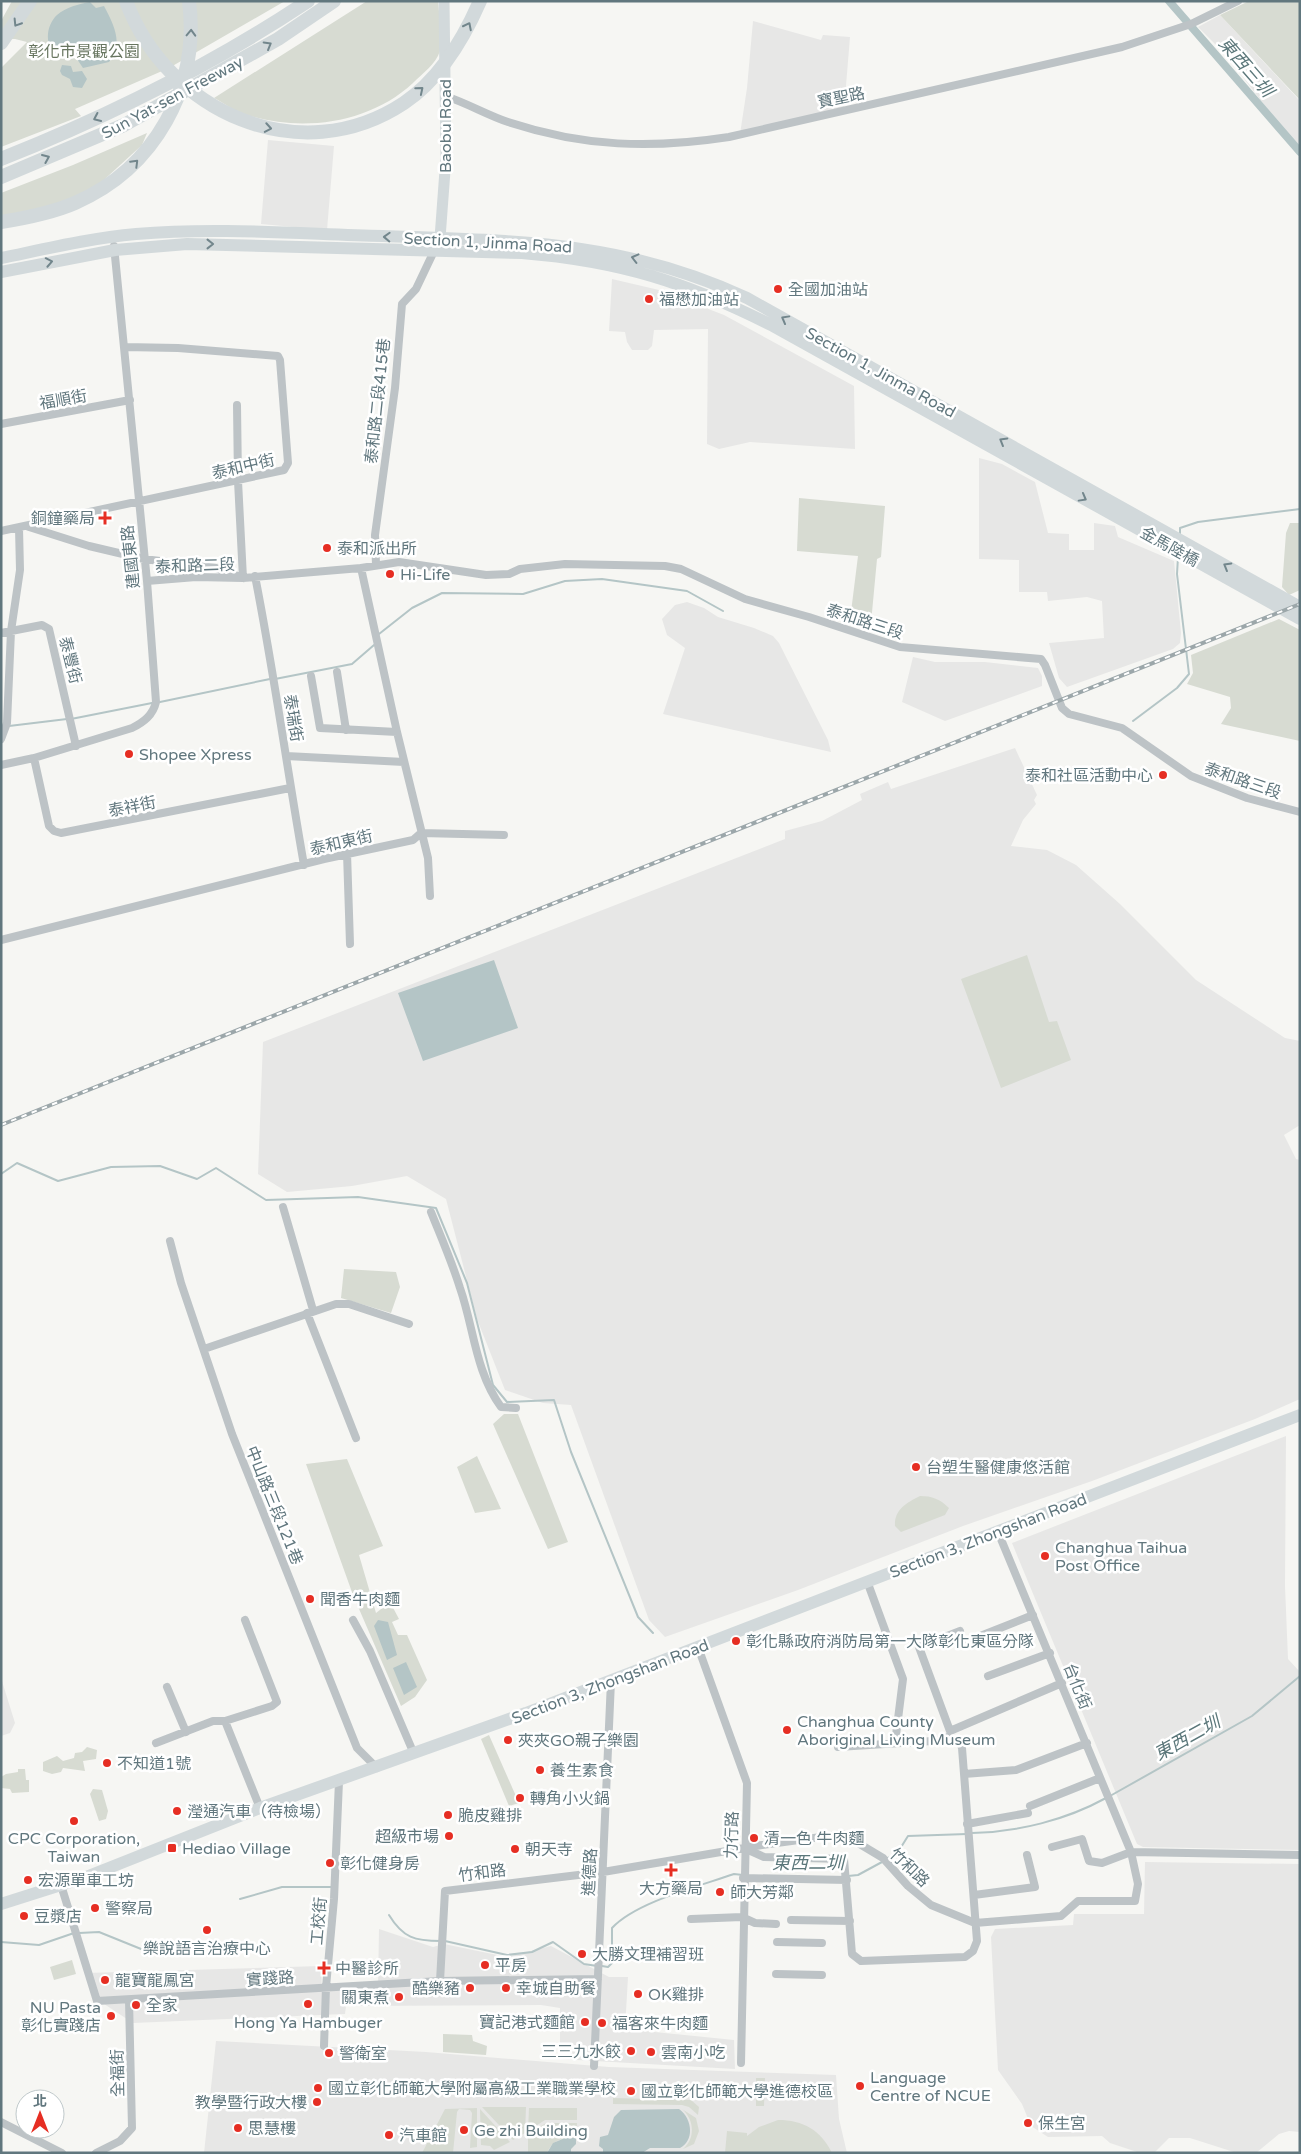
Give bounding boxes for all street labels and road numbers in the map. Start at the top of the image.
street label: Sun Yat-sen Freeway [98,52,247,144]
street label: Baobu Road [436,79,456,173]
street label: 寶聖路 [816,83,867,113]
street label: Section 1, Jinma Road [403,229,573,257]
street label: Section 1, Jinma Road [802,323,959,423]
street label: 泰和路二段415巷 [361,337,395,465]
street label: 福順街 [38,386,89,414]
street label: 泰和中街 [210,450,277,484]
street label: 金馬陸橋 [1137,523,1202,571]
street label: 建國東路 [118,524,144,590]
street label: 泰和路二段 [155,555,235,577]
street label: 泰和路三段 [824,600,906,644]
street label: 泰豐街 [55,635,86,686]
street label: 泰瑞街 [279,693,307,743]
street label: 泰和路三段 [1202,758,1284,803]
street label: 泰祥街 [107,793,158,821]
street label: 泰和東街 [308,826,375,860]
street label: 中山路三段121巷 [241,1443,307,1568]
street label: Section 3, Zhongshan Road [887,1489,1090,1583]
street label: Section 3, Zhongshan Road [509,1635,712,1729]
street label: 台化街 [1059,1660,1095,1712]
street label: 力行路 [721,1811,743,1859]
street label: 竹和路 [885,1844,934,1892]
street label: 進德路 [579,1848,601,1897]
street label: 竹和路 [457,1860,507,1886]
street label: 工校街 [307,1896,331,1946]
street label: 實踐路 [245,1967,295,1991]
street label: 全福街 [108,2049,128,2097]

